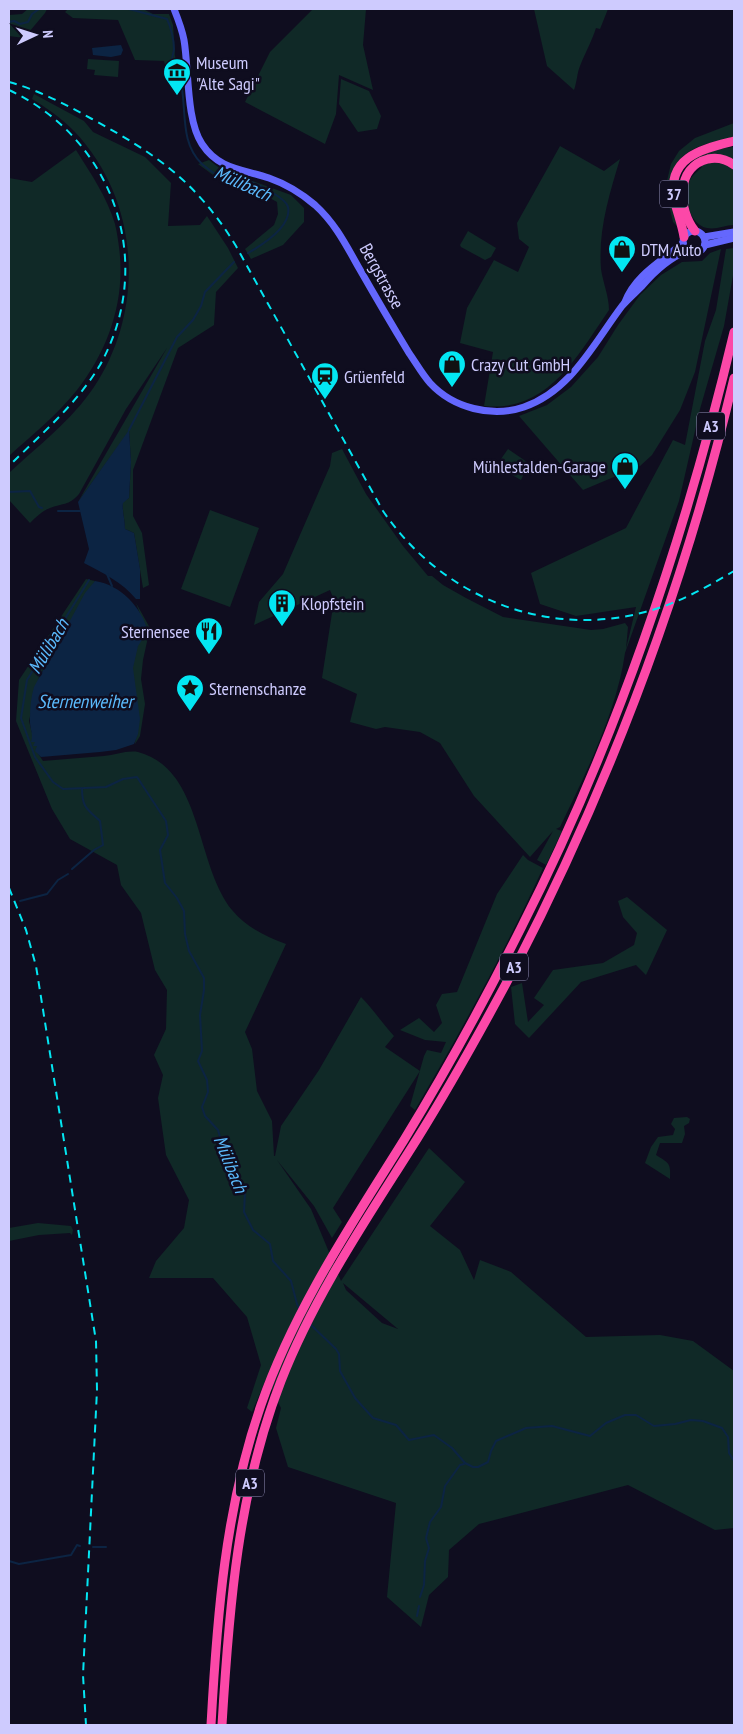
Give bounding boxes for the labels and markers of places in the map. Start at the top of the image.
place label: Museum "Alte Sagi" [196,51,260,95]
museum icon: Museum "Alte Sagi" [162,57,192,96]
shop icon: DTM Auto [607,234,637,273]
place label: DTM Auto [641,238,702,261]
shop icon: Crazy Cut GmbH [437,349,467,388]
place label: Crazy Cut GmbH [471,353,570,376]
station icon: Grüenfeld [310,361,340,400]
place label: Grüenfeld [344,365,405,388]
shop icon: Mühlestalden-Garage [610,451,640,490]
place label: Mühlestalden-Garage [473,455,606,478]
building icon: Klopfstein [267,588,297,627]
place label: Klopfstein [301,592,364,615]
restaurant icon: Sternensee [194,616,224,655]
place label: Sternensee [121,620,190,643]
place icon: Sternenschanze [175,673,205,712]
place label: Sternenschanze [209,677,306,700]

